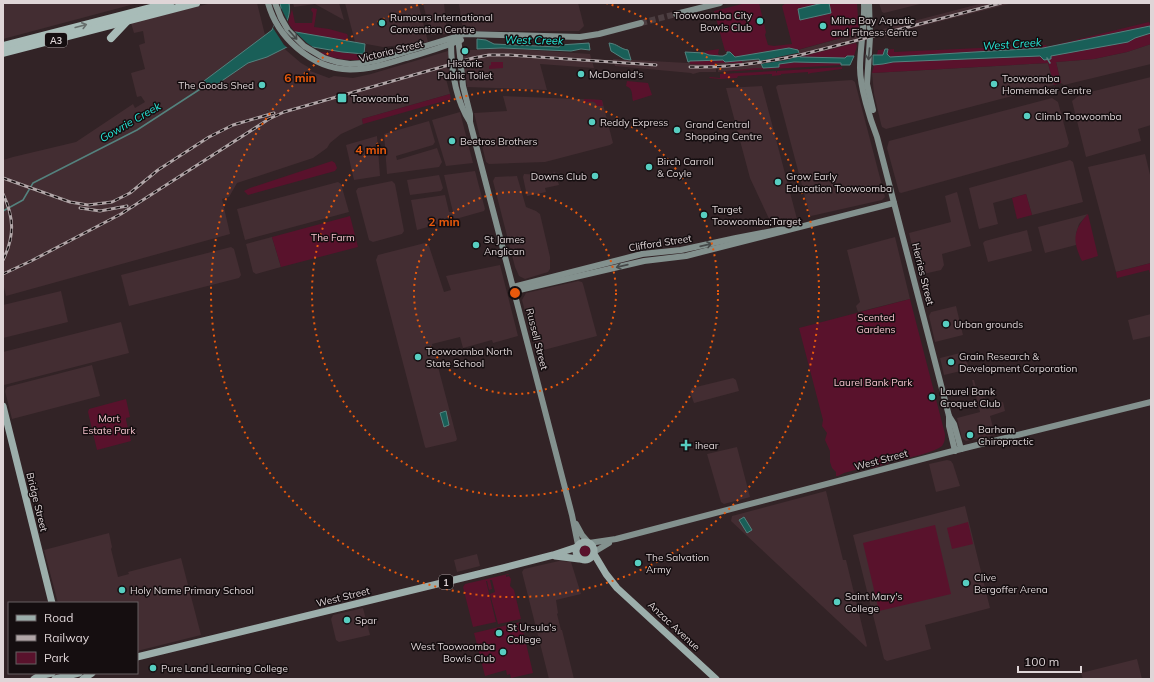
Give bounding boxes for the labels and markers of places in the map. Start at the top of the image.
place label: Toowoomba City Bowls Club [674,9,753,34]
place label: Rumours International Convention Centre [390,11,493,36]
place label: Milne Bay Aquatic and Fitness Centre [831,14,917,39]
marker: Toowoomba City Bowls Club [755,16,765,26]
marker: Rumours International Convention Centre [377,18,387,28]
marker: Milne Bay Aquatic and Fitness Centre [818,21,828,31]
marker: Historic Public Toilet [460,46,470,56]
place label: Historic Public Toilet [437,57,493,82]
place label: McDonald's [589,68,643,81]
marker: McDonald's [576,69,586,79]
place label: Toowoomba Homemaker Centre [1002,72,1091,97]
place label: The Goods Shed [178,79,254,92]
marker: Toowoomba Homemaker Centre [989,79,999,89]
marker: The Goods Shed [257,80,267,90]
marker: Toowoomba [336,92,348,104]
place label: Toowoomba [351,92,408,105]
place label: Climb Toowoomba [1035,110,1121,123]
marker: Climb Toowoomba [1022,111,1032,121]
place label: Reddy Express [600,116,668,129]
marker: Reddy Express [587,117,597,127]
place label: Grand Central Shopping Centre [685,118,762,143]
marker: Grand Central Shopping Centre [672,125,682,135]
place label: Beetros Brothers [460,135,537,148]
marker: Beetros Brothers [447,136,457,146]
place label: Birch Carroll & Coyle [657,155,714,180]
marker: Birch Carroll & Coyle [644,162,654,172]
place label: Downs Club [531,170,587,183]
place label: Grow Early Education Toowoomba [786,170,892,195]
marker: Downs Club [590,171,600,181]
marker: Grow Early Education Toowoomba [773,177,783,187]
place label: Target Toowoomba;Target [712,203,802,228]
marker: Target Toowoomba;Target [699,210,709,220]
place label: St James Anglican [484,233,525,258]
marker: St James Anglican [471,240,481,250]
centre of rings [508,286,522,300]
place label: Urban grounds [954,318,1023,331]
marker: Urban grounds [941,319,951,329]
place label: Toowoomba North State School [426,345,513,370]
place label: Grain Research & Development Corporation [959,350,1078,375]
marker: Toowoomba North State School [413,352,423,362]
marker: Grain Research & Development Corporation [946,357,956,367]
place label: Laurel Bank Croquet Club [940,385,1000,410]
marker: Laurel Bank Croquet Club [927,392,937,402]
place label: Barham Chiropractic [978,423,1034,448]
marker: Barham Chiropractic [965,430,975,440]
marker: ihear [680,439,692,451]
place label: ihear [695,439,719,452]
place label: The Salvation Army [646,551,709,576]
marker: The Salvation Army [633,558,643,568]
place label: Clive Bergoffer Arena [974,571,1048,596]
marker: Clive Bergoffer Arena [961,578,971,588]
place label: Holy Name Primary School [130,584,254,597]
marker: Holy Name Primary School [117,585,127,595]
place label: Saint Mary's College [845,590,903,615]
marker: Saint Mary's College [832,597,842,607]
place label: Spar [355,614,377,627]
marker: Spar [342,615,352,625]
place label: St Ursula's College [507,621,557,646]
marker: St Ursula's College [494,628,504,638]
place label: West Toowoomba Bowls Club [411,640,495,665]
marker: West Toowoomba Bowls Club [498,647,508,657]
place label: Pure Land Learning College [161,662,288,675]
marker: Pure Land Learning College [148,663,158,673]

